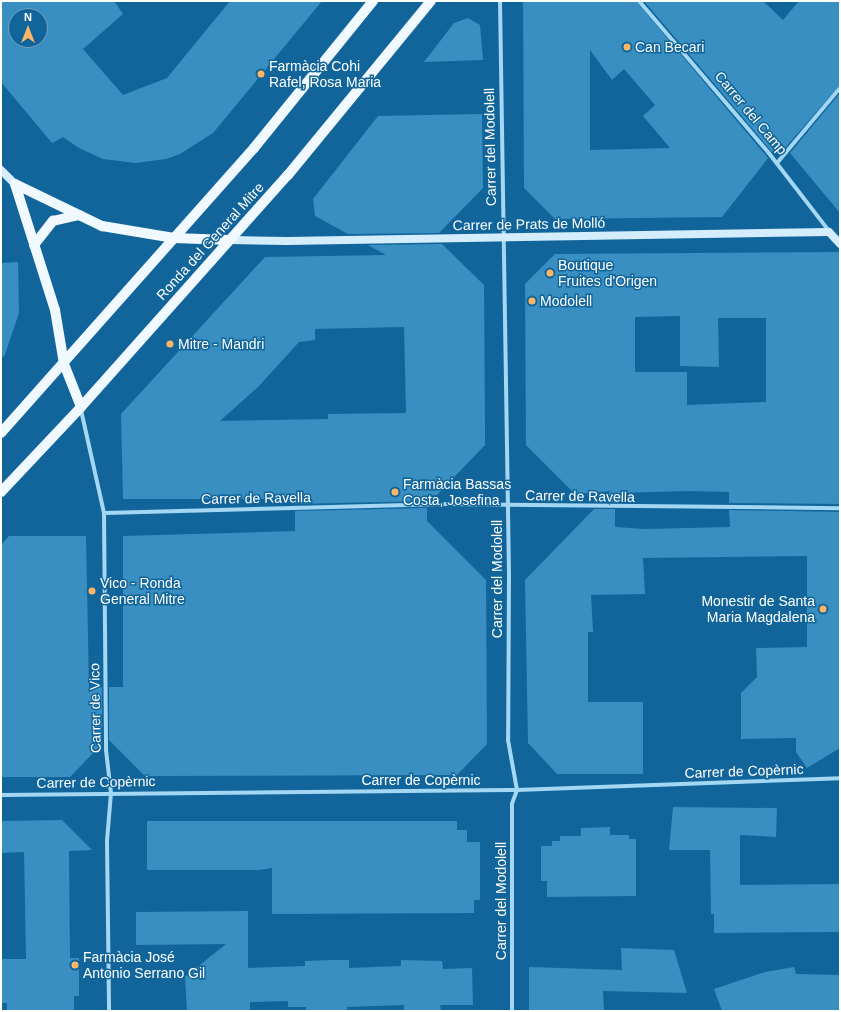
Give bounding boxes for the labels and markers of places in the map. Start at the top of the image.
place label: Can Becari [635,39,704,55]
marker: Can Becari [622,42,632,52]
place label: Farmàcia Cohi Rafel, Rosa Maria [269,58,381,90]
marker: Farmàcia Cohi Rafel, Rosa Maria [256,69,266,79]
place label: Boutique Fruites d'Origen [558,257,657,290]
marker: Boutique Fruites d'Origen [545,268,555,278]
place label: Modolell [540,293,592,309]
marker: Modolell [527,296,537,306]
place label: Mitre - Mandri [178,336,264,352]
marker: Mitre - Mandri [165,339,175,349]
place label: Farmàcia Bassas Costa, Josefina [403,476,511,508]
marker: Farmàcia Bassas Costa, Josefina [390,487,400,497]
place label: Vico - Ronda General Mitre [100,575,185,608]
marker: Vico - Ronda General Mitre [87,586,97,596]
place label: Monestir de Santa Maria Magdalena [701,593,815,626]
marker: Monestir de Santa Maria Magdalena [818,604,828,614]
place label: Farmàcia José Antonio Serrano Gil [83,949,205,982]
marker: Farmàcia José Antonio Serrano Gil [70,960,80,970]

